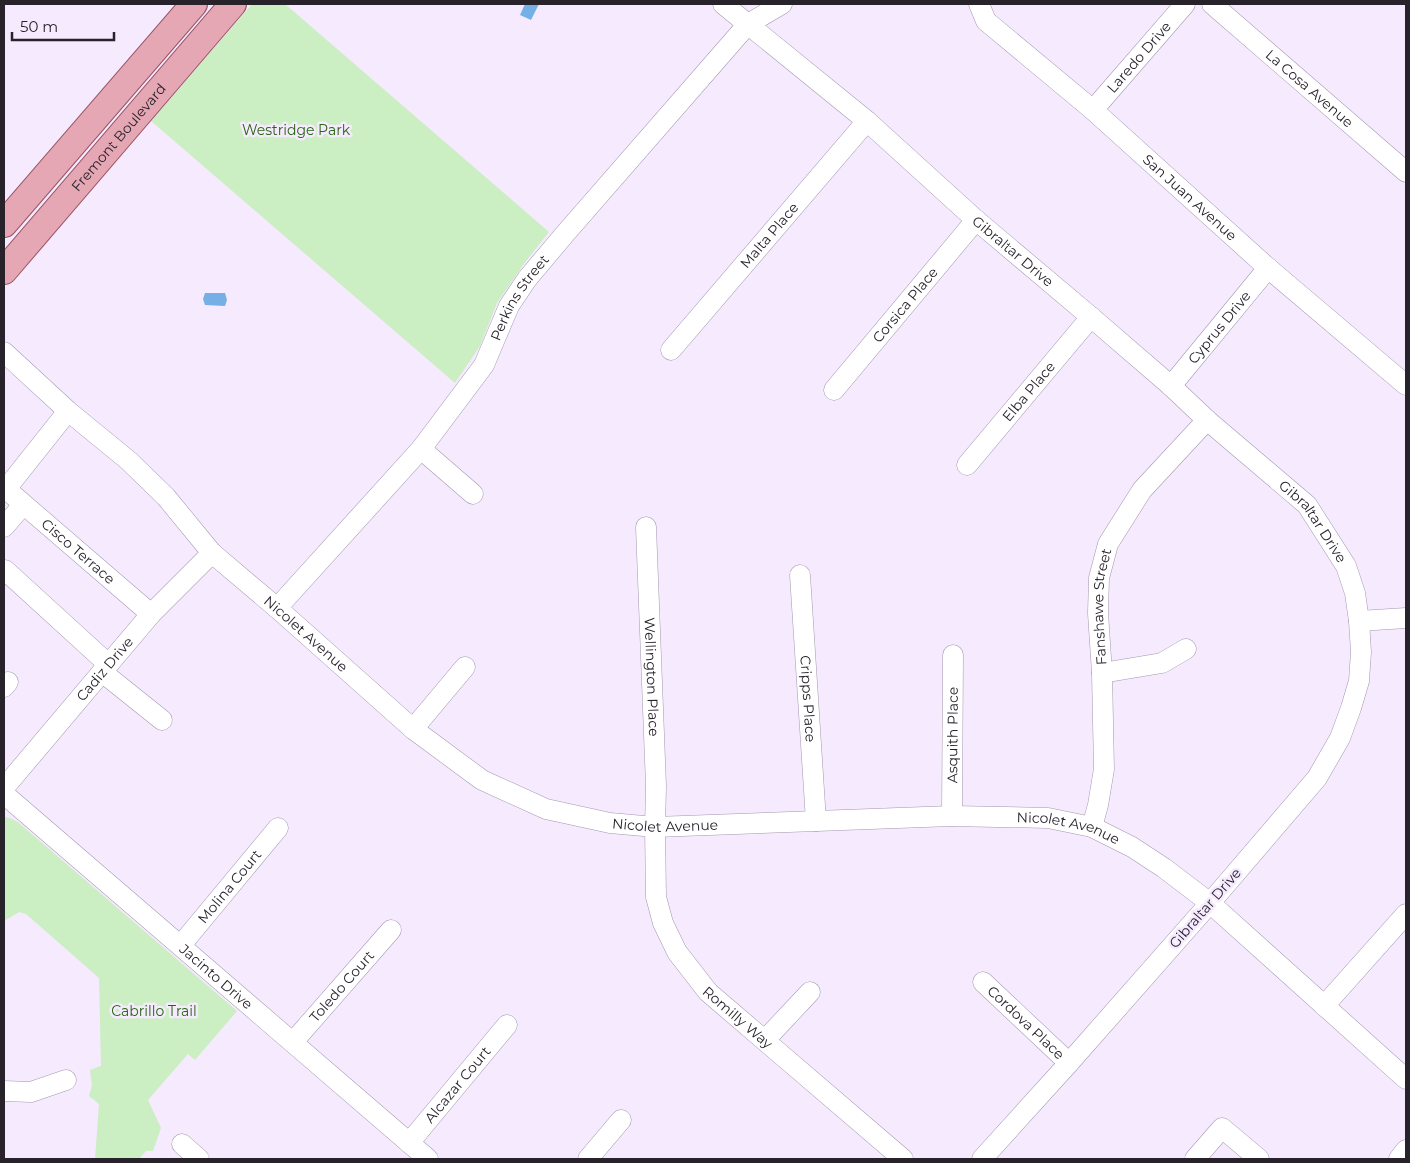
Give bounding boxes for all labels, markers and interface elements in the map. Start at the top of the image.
scale bar [12,10,115,42]
text: 50 m [20,17,58,36]
street label: Laredo Drive [1103,18,1175,97]
street label: La Cosa Avenue [1262,46,1357,131]
street label: Fremont Boulevard [67,80,170,195]
park label: Westridge Park [242,121,351,139]
street label: San Juan Avenue [1139,150,1241,245]
street label: Malta Place [736,199,802,272]
street label: Gibraltar Drive [969,212,1057,290]
street label: Perkins Street [486,251,553,343]
street label: Corsica Place [869,263,942,346]
street label: Cyprus Drive [1184,287,1255,368]
street label: Elba Place [998,358,1059,425]
street label: Gibraltar Drive [1275,476,1351,566]
street label: Cisco Terrace [38,515,119,588]
street label: Fanshawe Street [1089,546,1116,666]
street label: Nicolet Avenue [260,592,352,676]
street label: Wellington Place [640,617,663,737]
street label: Cadiz Drive [72,633,137,705]
street label: Cripps Place [796,655,820,743]
street label: Asquith Place [943,687,962,783]
street label: Nicolet Avenue [1017,808,1123,848]
street label: Nicolet Avenue [611,814,718,836]
street label: Molina Court [194,846,265,927]
street label: Gibraltar Drive [1165,864,1245,952]
street label: Jacinto Drive [175,940,257,1013]
street label: Toledo Court [305,946,378,1026]
street label: Romilly Way [699,982,777,1053]
street label: Cordova Place [984,982,1068,1063]
park label: Cabrillo Trail [111,1002,197,1020]
street label: Alcazar Court [421,1042,495,1126]

